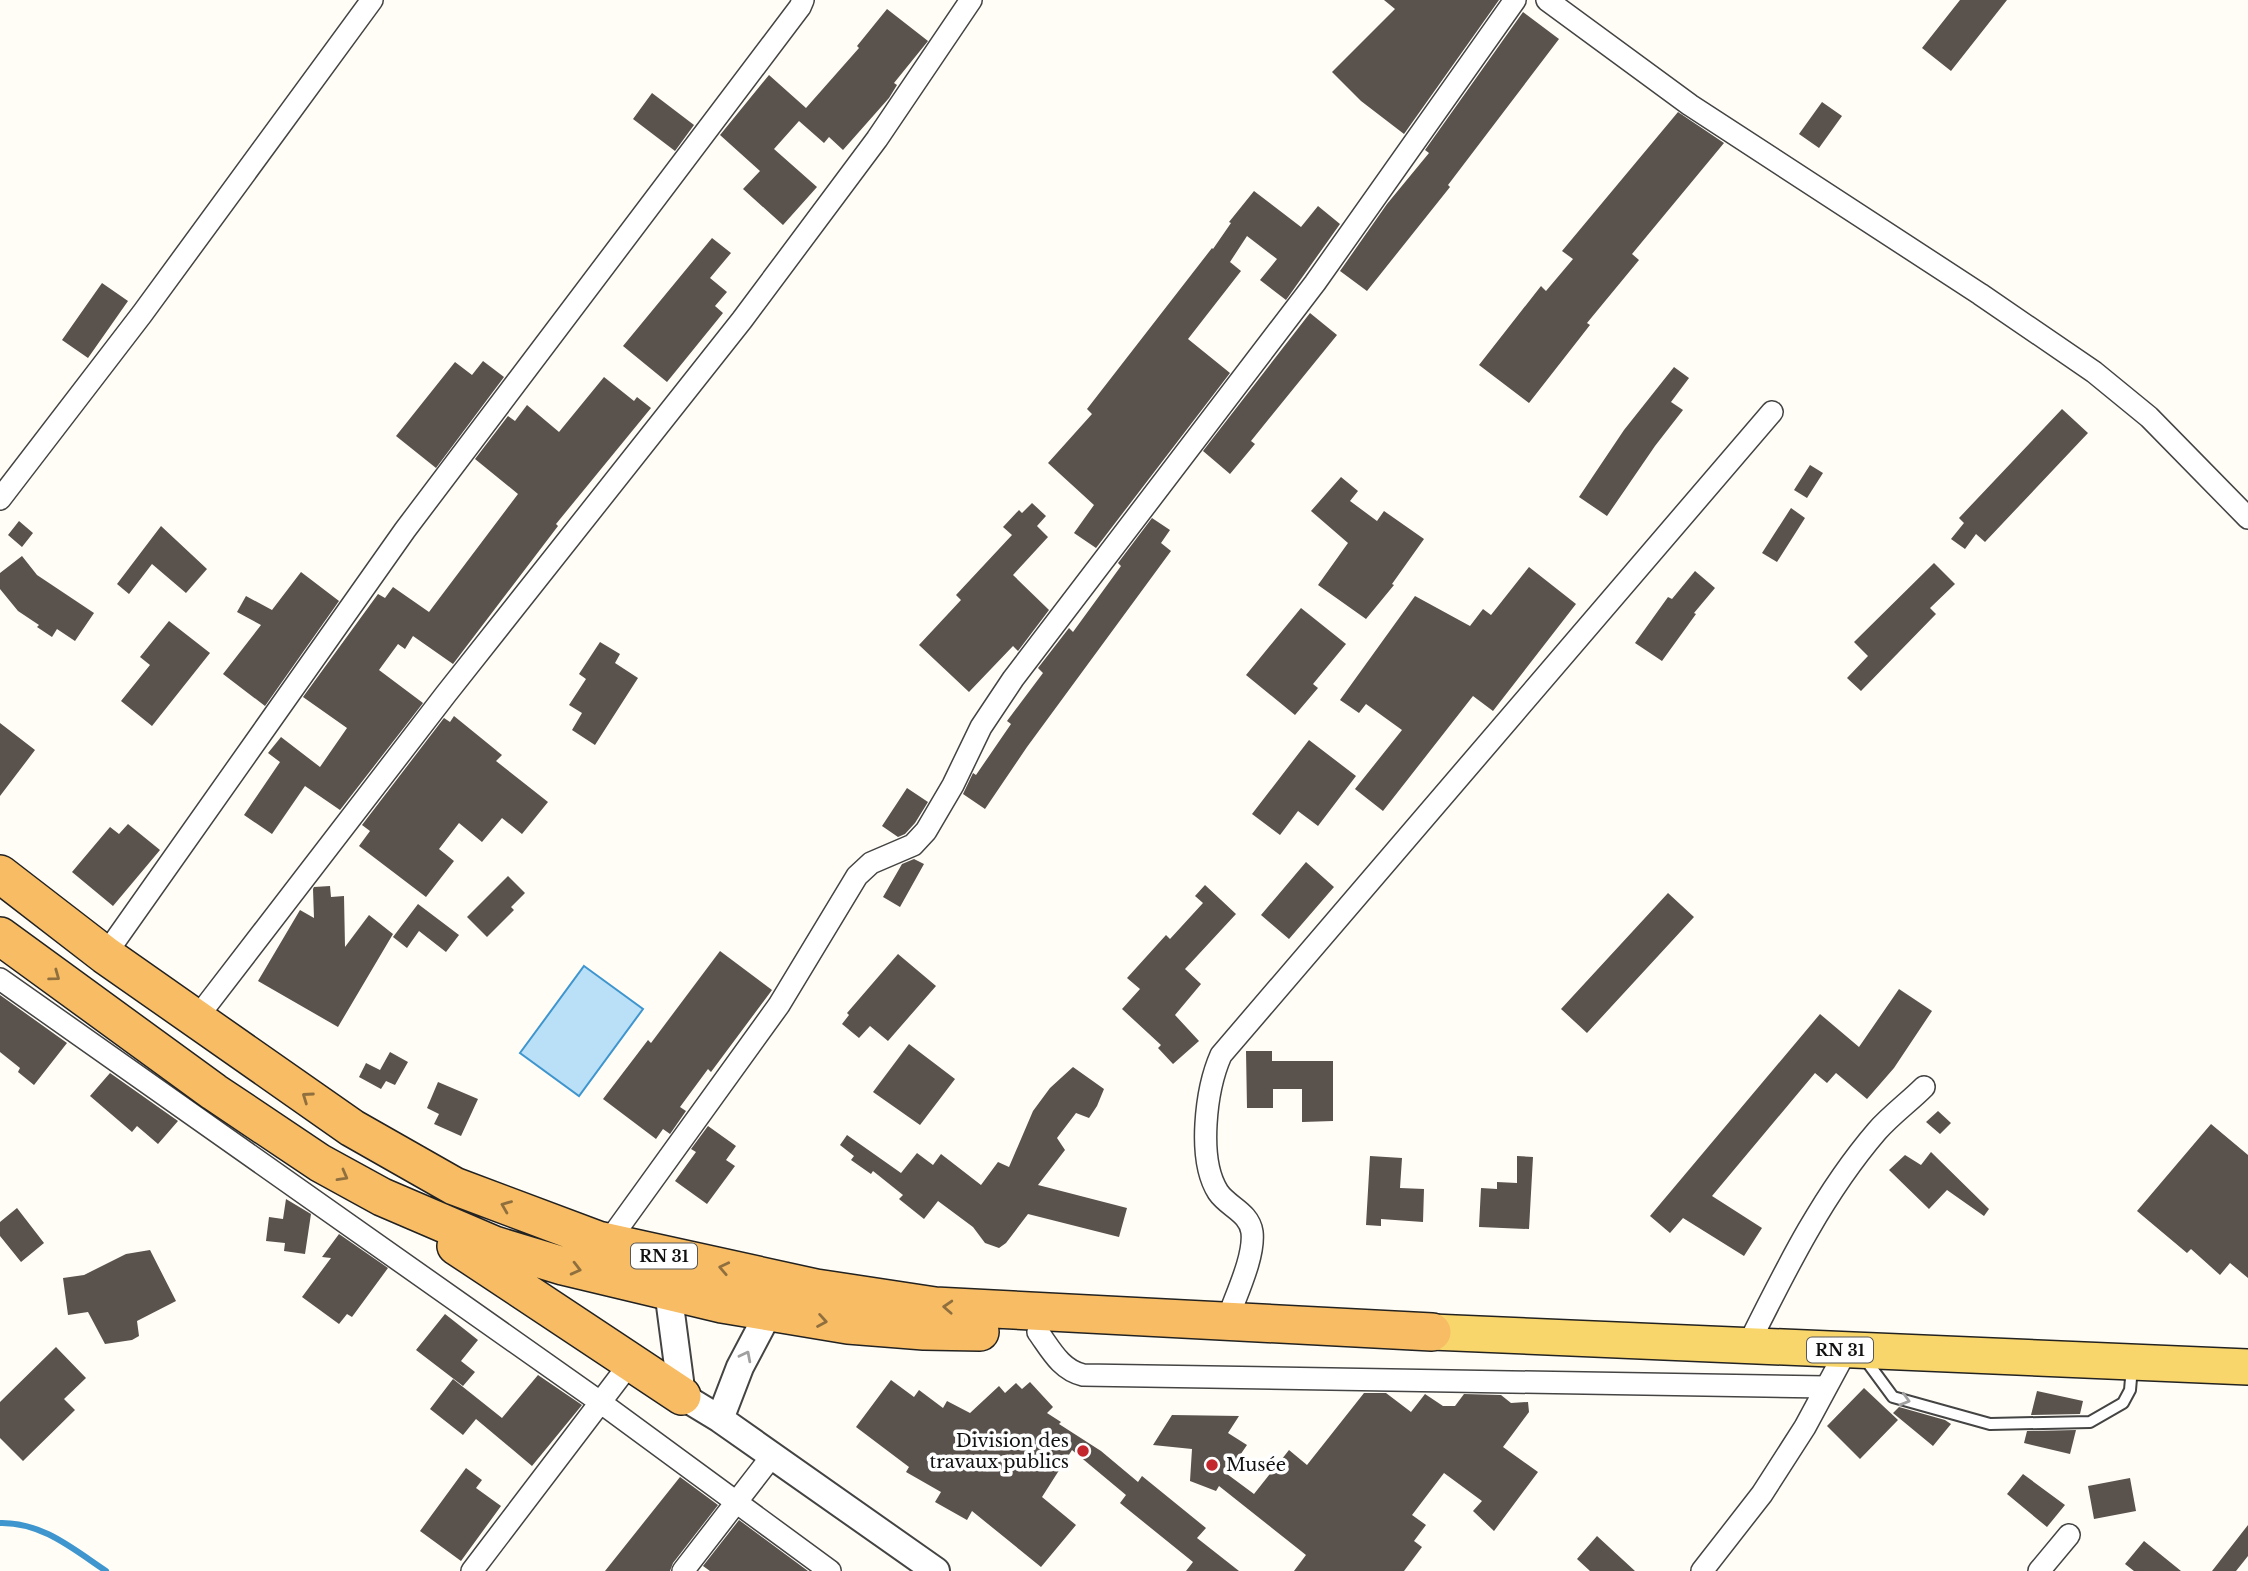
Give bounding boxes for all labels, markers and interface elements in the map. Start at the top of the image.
one-way arrow [47,968,60,980]
one-way arrow [302,1093,315,1105]
one-way arrow [335,1167,348,1181]
one-way arrow [500,1201,512,1215]
road number: RN 31 [631,1244,697,1268]
one-way arrow [570,1261,582,1275]
one-way arrow [718,1262,730,1277]
one-way arrow [942,1299,953,1314]
one-way arrow [816,1313,828,1328]
road number: RN 31 [1807,1338,1873,1362]
one-way arrow [737,1351,751,1363]
one-way arrow [1898,1391,1910,1406]
place label: Division des travaux publics [929,1430,1069,1473]
marker: Division des travaux publics [1075,1443,1091,1459]
place label: Musée [1226,1454,1286,1476]
marker: Musée [1204,1457,1220,1473]

